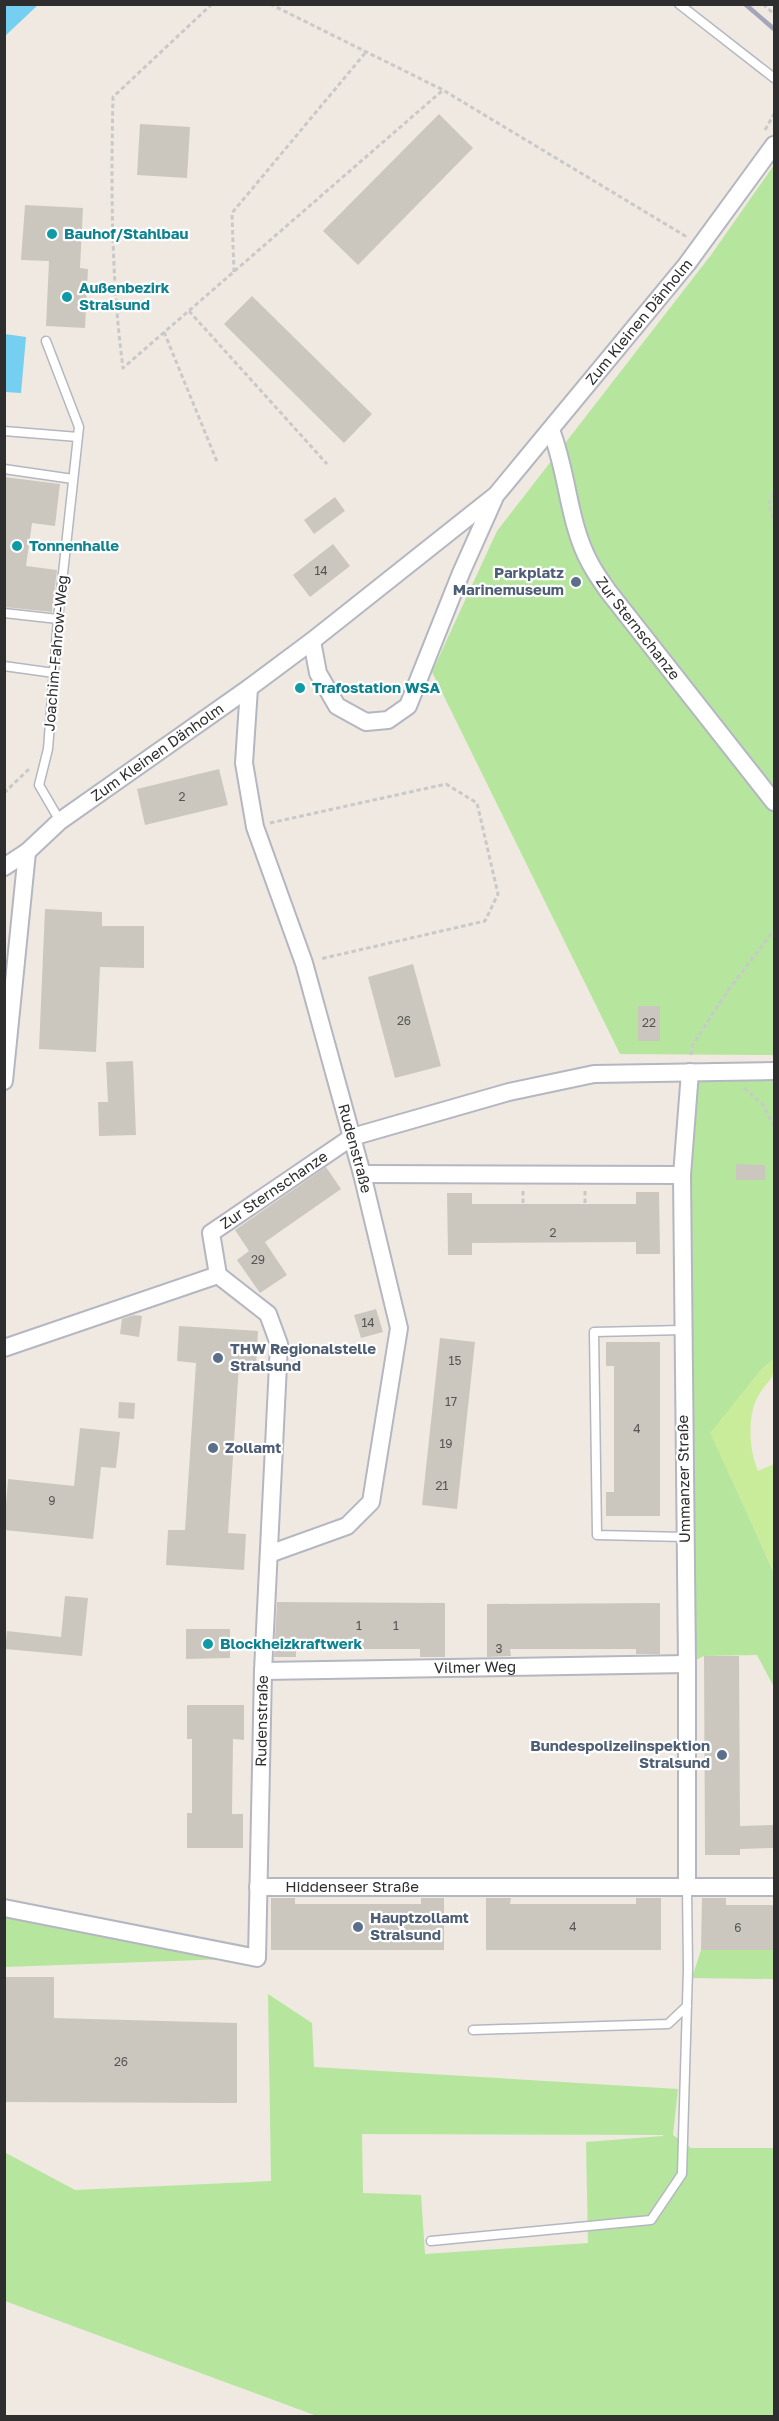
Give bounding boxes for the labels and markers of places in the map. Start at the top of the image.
place label: Bauhof/Stahlbau [64,224,189,242]
marker: Bauhof/Stahlbau [45,227,59,241]
place label: Außenbezirk Stralsund [79,278,170,313]
marker: Außenbezirk Stralsund [60,290,74,304]
place label: Tonnenhalle [29,536,119,554]
marker: Tonnenhalle [10,539,24,553]
place label: Parkplatz Marinemuseum [453,563,564,598]
marker: Parkplatz Marinemuseum [569,575,583,589]
place label: Trafostation WSA [312,678,441,696]
marker: Trafostation WSA [293,681,307,695]
place label: THW Regionalstelle Stralsund [230,1339,376,1374]
marker: THW Regionalstelle Stralsund [211,1351,225,1365]
place label: Zollamt [225,1438,281,1456]
marker: Zollamt [206,1441,220,1455]
place label: Blockheizkraftwerk [220,1634,363,1652]
marker: Blockheizkraftwerk [201,1637,215,1651]
place label: Bundespolizeiinspektion Stralsund [530,1736,710,1771]
marker: Bundespolizeiinspektion Stralsund [715,1748,729,1762]
place label: Hauptzollamt Stralsund [370,1908,469,1943]
marker: Hauptzollamt Stralsund [351,1920,365,1934]

